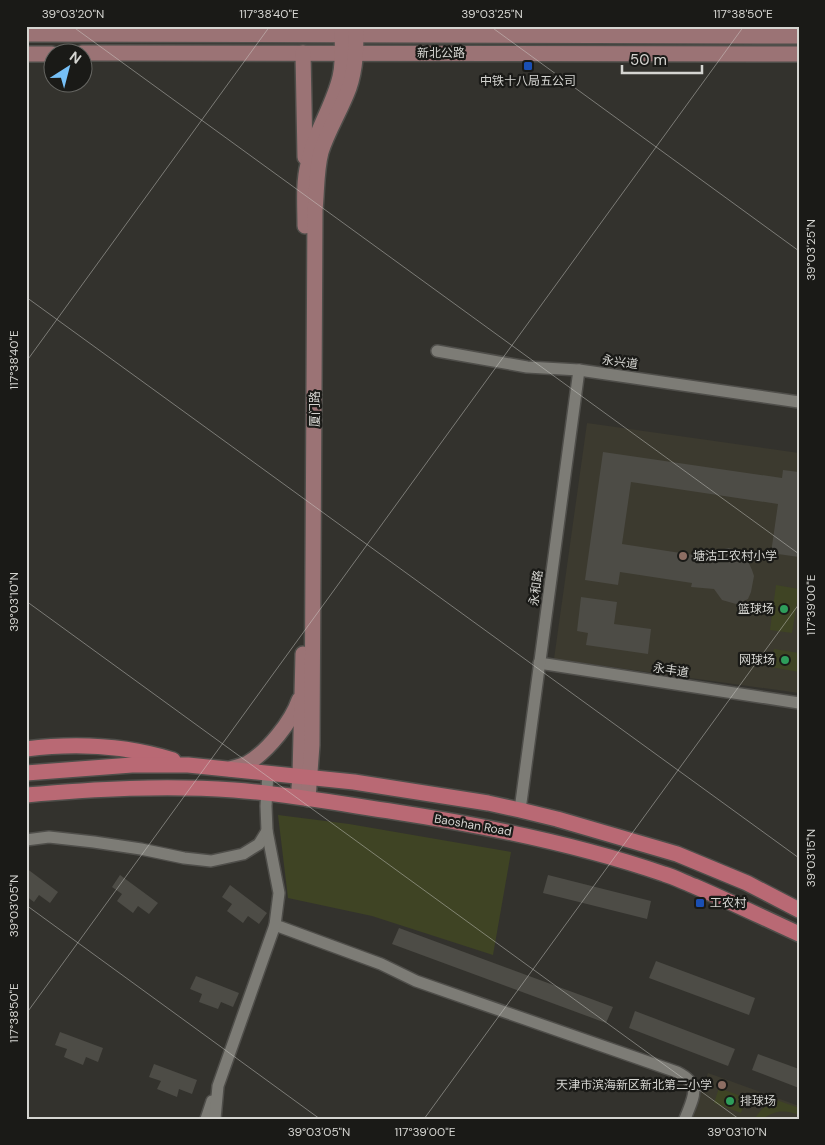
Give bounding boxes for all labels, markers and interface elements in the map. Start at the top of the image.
text: 39°03'20"N [42,6,104,22]
text: 117°38'40"E [239,6,299,22]
text: 39°03'25"N [461,6,523,22]
text: 117°38'50"E [713,6,773,22]
north arrow [42,42,92,92]
scale bar [622,42,702,74]
street label: 新北公路 [417,45,465,61]
text: N [66,47,85,68]
text: 50 m [630,50,667,70]
marker: 中铁十八局五公司 [522,60,534,72]
place label: 中铁十八局五公司 [480,73,576,89]
text: 39°03'25"N [803,219,819,281]
text: 117°38'40"E [6,330,22,390]
street label: 永兴道 [601,352,639,372]
street label: 厦门路 [307,391,323,427]
place label: 塘沽工农村小学 [693,548,777,564]
marker: 塘沽工农村小学 [677,550,689,562]
street label: 永和路 [526,569,546,607]
text: 39°03'10"N [6,572,22,632]
text: 117°39'00"E [803,574,819,635]
place label: 篮球场 [738,601,774,617]
marker: 篮球场 [778,603,790,615]
place label: 网球场 [739,652,775,668]
marker: 网球场 [779,654,791,666]
street label: 永丰道 [652,659,690,681]
street label: Baoshan Road [433,810,513,840]
text: 39°03'15"N [803,829,819,887]
text: 39°03'05"N [6,875,22,937]
place label: 工农村 [710,895,747,911]
marker: 工农村 [694,897,706,909]
text: 117°38'50"E [6,983,22,1043]
place label: 天津市滨海新区新北第二小学 [556,1077,712,1093]
marker: 天津市滨海新区新北第二小学 [716,1079,728,1091]
place label: 排球场 [740,1093,776,1109]
marker: 排球场 [724,1095,736,1107]
text: 39°03'05"N [288,1124,350,1140]
text: 117°39'00"E [395,1124,456,1140]
text: 39°03'10"N [707,1124,767,1140]

